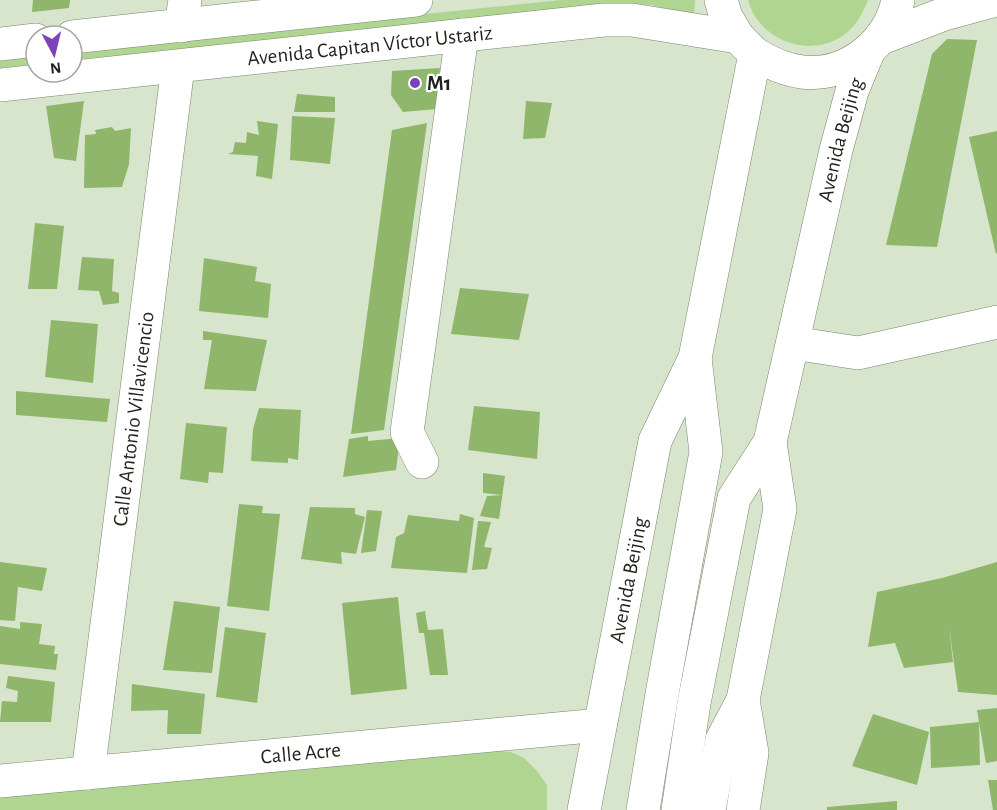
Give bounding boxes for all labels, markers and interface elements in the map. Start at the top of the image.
street label: Avenida Capitan Víctor Ustariz [246,22,494,69]
north arrow [24,24,84,84]
text: N [49,59,62,77]
place label: M1 [427,73,451,94]
street label: Avenida Beijing [815,74,868,204]
marker: M1 [408,76,422,90]
street label: Calle Antonio Villavicencio [110,310,158,527]
street label: Avenida Beijing [606,515,651,645]
street label: Calle Acre [260,739,342,768]

